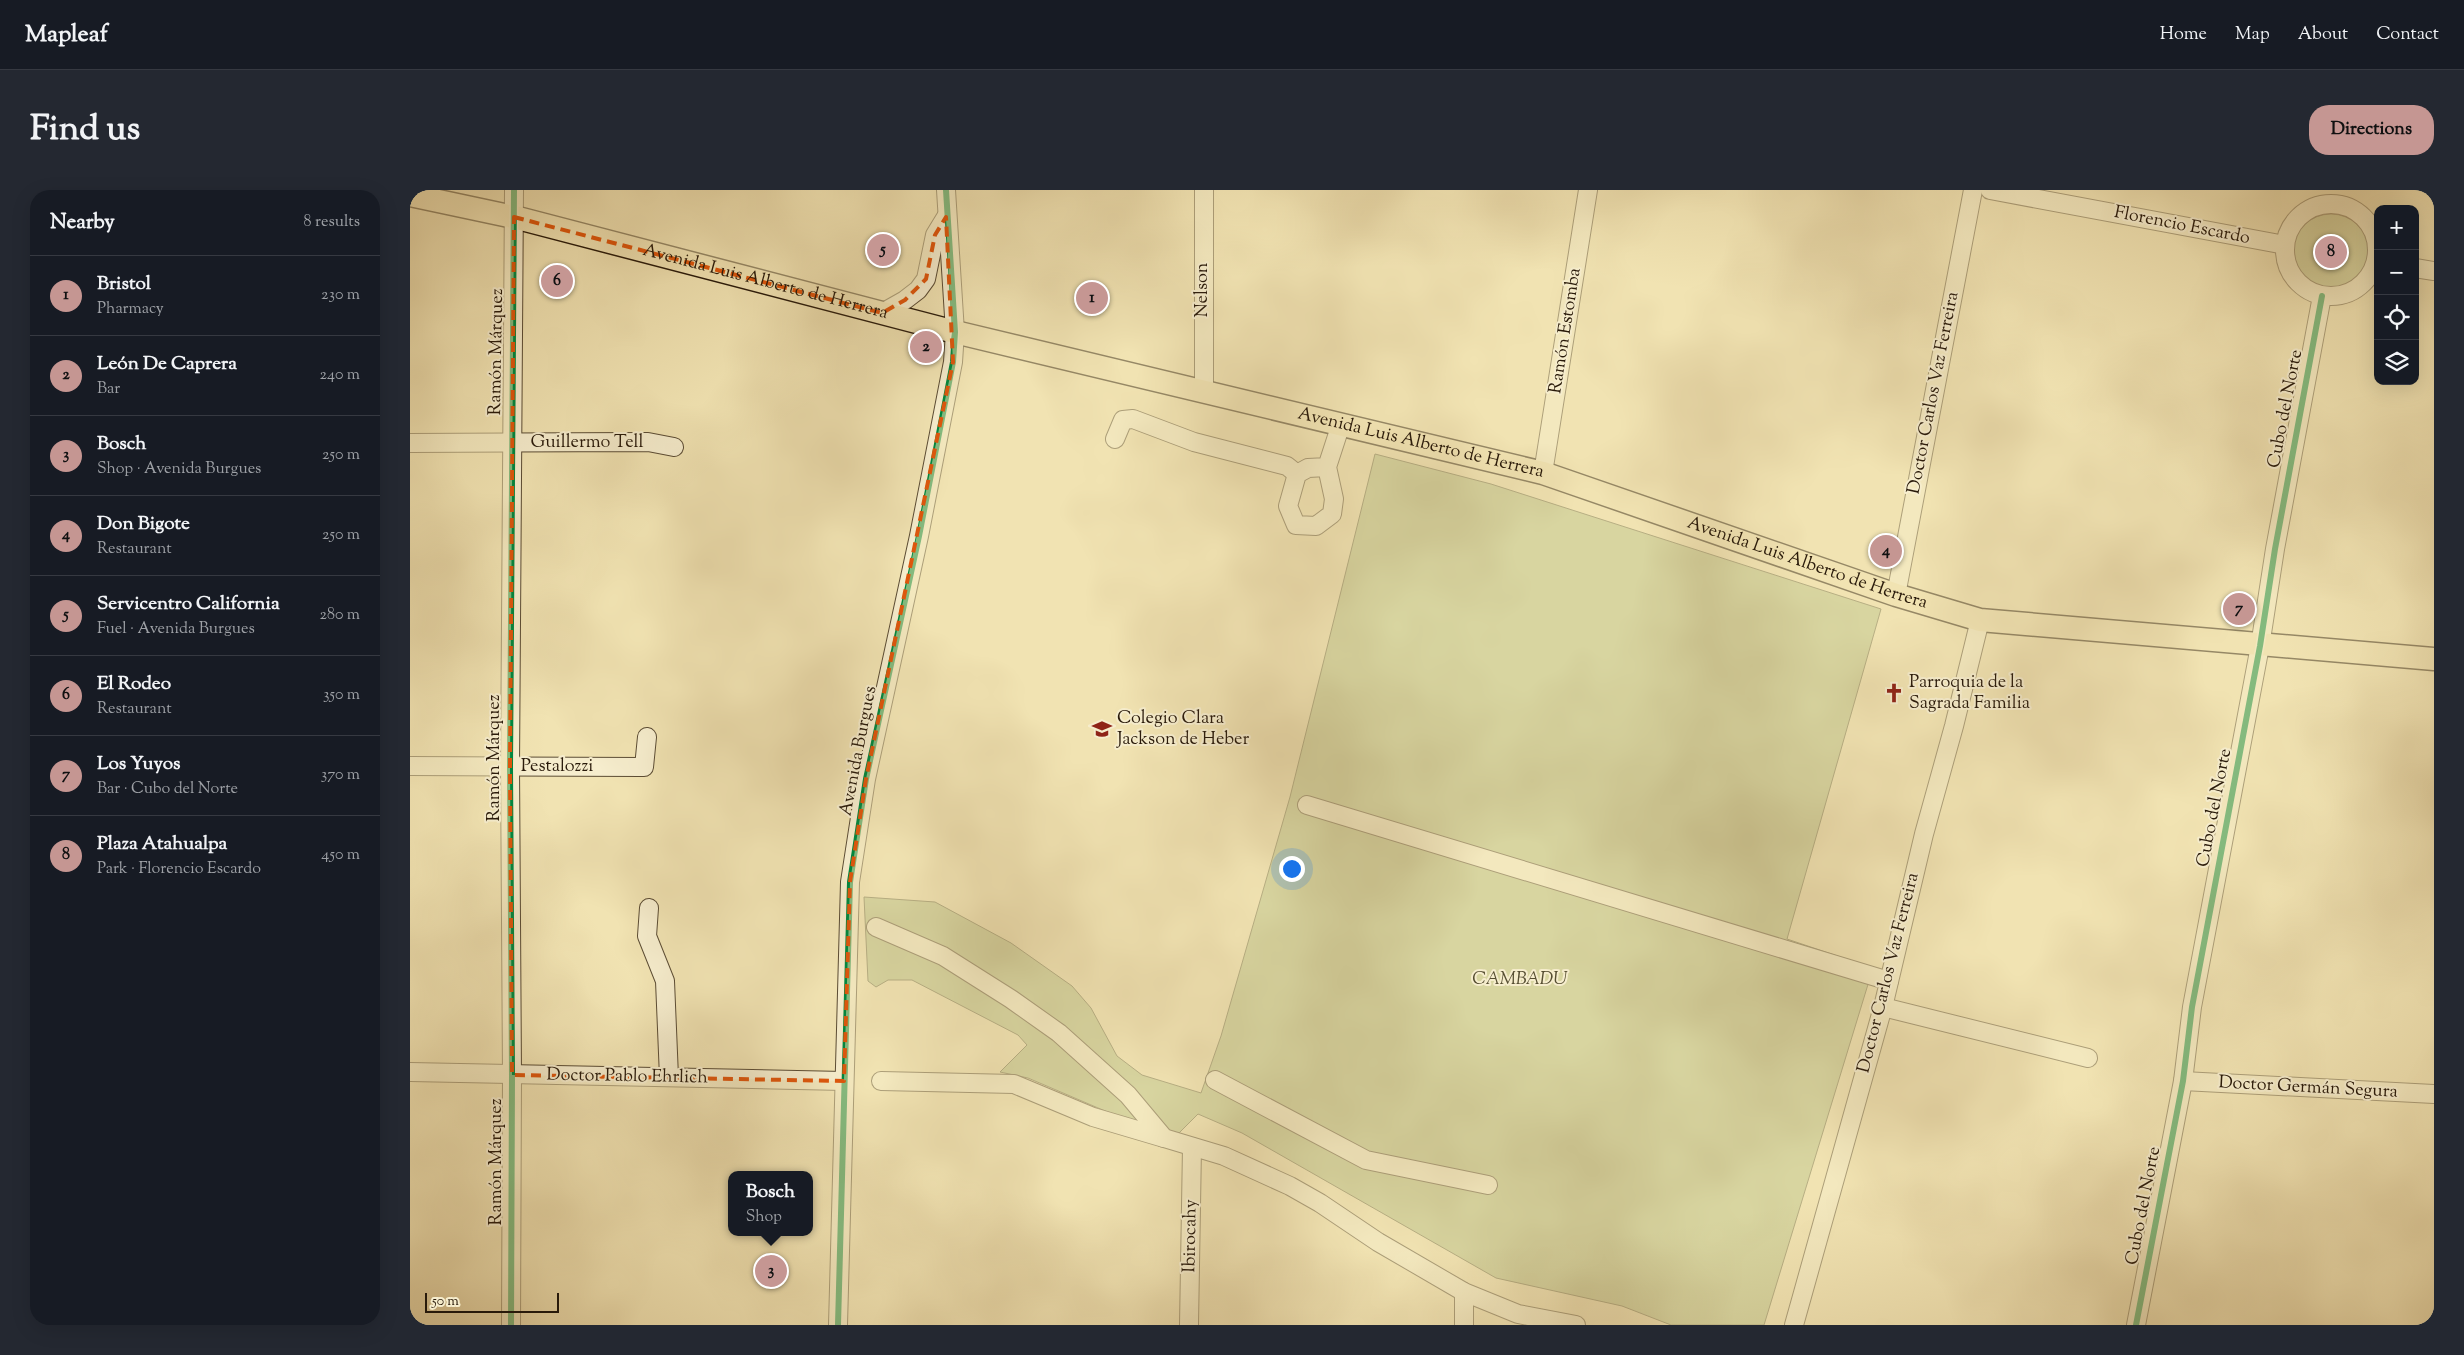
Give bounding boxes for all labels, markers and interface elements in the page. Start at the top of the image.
text: Mapleaf [25,18,108,52]
text: Home [2160,22,2207,48]
text: Map [2235,22,2270,48]
text: About [2298,22,2348,48]
text: Contact [2376,22,2439,48]
text: Find us [30,105,140,156]
button: Directions [2309,105,2434,155]
street label: Florencio Escardo [2112,200,2252,252]
map controls [2374,205,2419,385]
button: + [2374,205,2419,250]
text: Nearby [50,208,115,238]
text: 8 results [304,211,360,234]
pin: 5 [867,231,899,269]
pin: 8 [2315,233,2347,271]
street label: Avenida Luis Alberto de Herrera [640,238,891,327]
button: − [2374,250,2419,295]
pin: 6 [541,262,573,300]
street label: Nelson [1190,262,1216,318]
street label: Ramón Estomba [1543,266,1589,396]
text: Bristol [97,271,151,298]
pin: 1 [1076,279,1108,317]
text: 1 [63,284,69,307]
text: 230 m [321,284,360,307]
street label: Ramón Márquez [483,288,511,416]
street label: Doctor Carlos Vaz Ferreira [1902,290,1966,496]
button: locate [2374,295,2419,340]
text: Pharmacy [97,298,164,321]
pin: 2 [910,328,942,366]
button: layers [2374,340,2419,385]
street label: Cubo del Norte [2262,347,2310,471]
text: León De Caprera [97,351,237,378]
text: 2 [62,364,70,387]
text: 240 m [319,364,360,387]
text: Bar [97,378,120,401]
street label: Avenida Luis Alberto de Herrera [1295,402,1547,486]
street label: Guillermo Tell [530,430,644,456]
text: Bosch [97,431,146,458]
text: 3 [63,444,69,467]
text: 250 m [322,444,360,467]
text: Shop · Avenida Burgues [97,458,261,481]
text: Don Bigote [97,511,190,538]
street label: Avenida Luis Alberto de Herrera [1683,511,1931,617]
text: 4 [62,524,70,547]
text: 250 m [322,524,360,547]
pin: 4 [1870,532,1902,570]
text: Restaurant [97,538,172,561]
pin: 7 [2223,590,2255,628]
text: Servicentro California [97,591,280,618]
text: 5 [63,604,69,627]
text: 280 m [319,604,360,627]
text: Fuel · Avenida Burgues [97,618,255,641]
place label: Parroquia de la Sagrada Familia [1909,670,2030,717]
text: El Rodeo [97,671,171,698]
church icon: Parroquia de la Sagrada Familia [1883,682,1905,704]
text: 6 [62,684,70,707]
text: 350 m [323,684,360,707]
street label: Avenida Burgues [834,684,884,818]
street label: Ramón Márquez [482,694,508,822]
text: Restaurant [97,698,172,721]
place label: Colegio Clara Jackson de Heber [1116,706,1249,753]
school or university icon: Colegio Clara Jackson de Heber [1091,718,1113,740]
street label: Cubo del Norte [2191,746,2239,870]
text: Los Yuyos [97,751,181,778]
street label: Pestalozzi [521,754,593,780]
text: 7 [62,764,70,787]
text: 370 m [321,764,360,787]
text: Bar · Cubo del Norte [97,778,238,801]
text: Plaza Atahualpa [97,831,227,858]
text: 8 [62,844,70,867]
text: 450 m [321,844,360,867]
your location [1279,856,1305,882]
text: Park · Florencio Escardo [97,858,261,881]
street label: Doctor Carlos Vaz Ferreira [1851,870,1927,1076]
park label: CAMBADU [1472,967,1568,993]
street label: Doctor Pablo Ehrlich [546,1063,708,1091]
street label: Doctor Germán Segura [2218,1070,2398,1106]
street label: Ramón Márquez [484,1098,510,1226]
street label: Cubo del Norte [2120,1144,2168,1268]
popup [728,1171,813,1236]
text: Bosch [746,1179,795,1206]
street label: Ibirocahy [1177,1199,1205,1273]
text: Shop [746,1206,782,1229]
pin: 3 [755,1252,787,1290]
scale bar [425,1290,559,1313]
text: 50 m [432,1292,459,1312]

